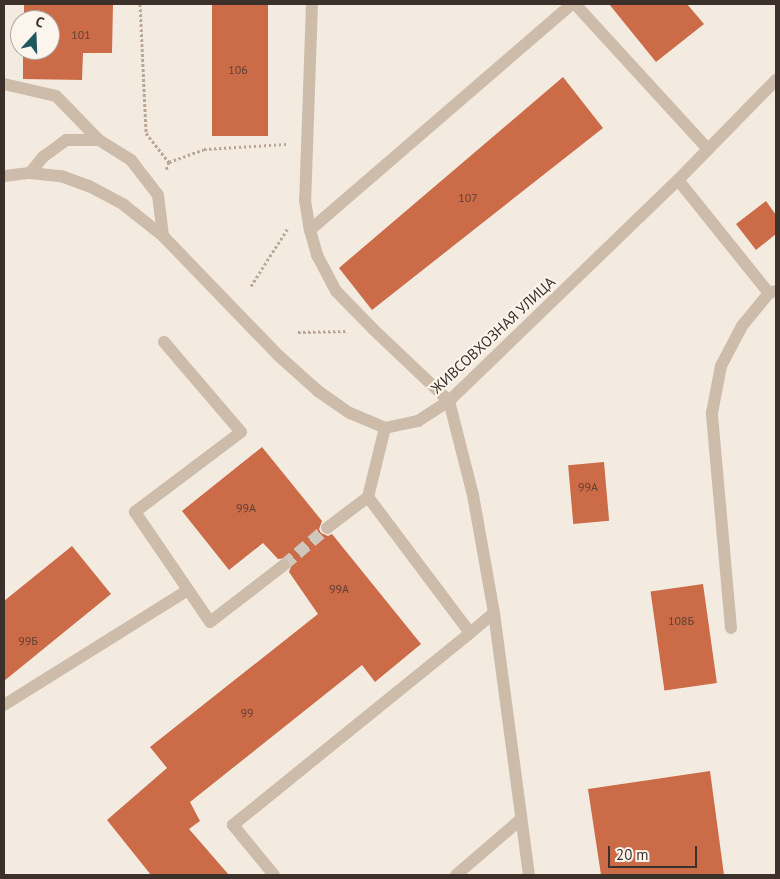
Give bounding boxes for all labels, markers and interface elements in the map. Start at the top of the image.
north arrow [10,10,60,60]
text: С [33,12,47,32]
house number: 101 [71,28,91,42]
house number: 106 [228,63,248,77]
house number: 107 [458,191,478,205]
street label: ЖИВСОВХОЗНАЯ УЛИЦА [427,273,559,397]
house number: 99А [578,480,598,494]
house number: 99А [236,501,256,515]
house number: 99А [329,582,349,596]
house number: 108Б [668,614,694,628]
house number: 99Б [18,634,38,648]
house number: 99 [240,706,254,720]
scale bar [610,836,699,868]
text: 20 m [616,845,649,864]

